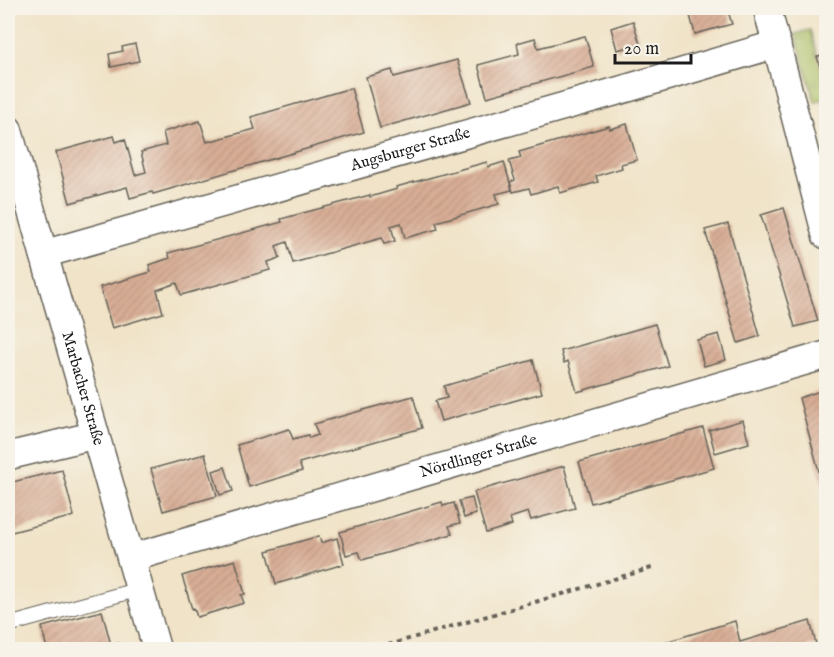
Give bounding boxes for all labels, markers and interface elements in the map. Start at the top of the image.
scale bar [615,27,692,65]
text: 20 m [624,38,659,61]
street label: Augsburger Straße [347,123,473,177]
street label: Marbacher Straße [56,329,108,448]
street label: Nördlinger Straße [418,430,539,483]

